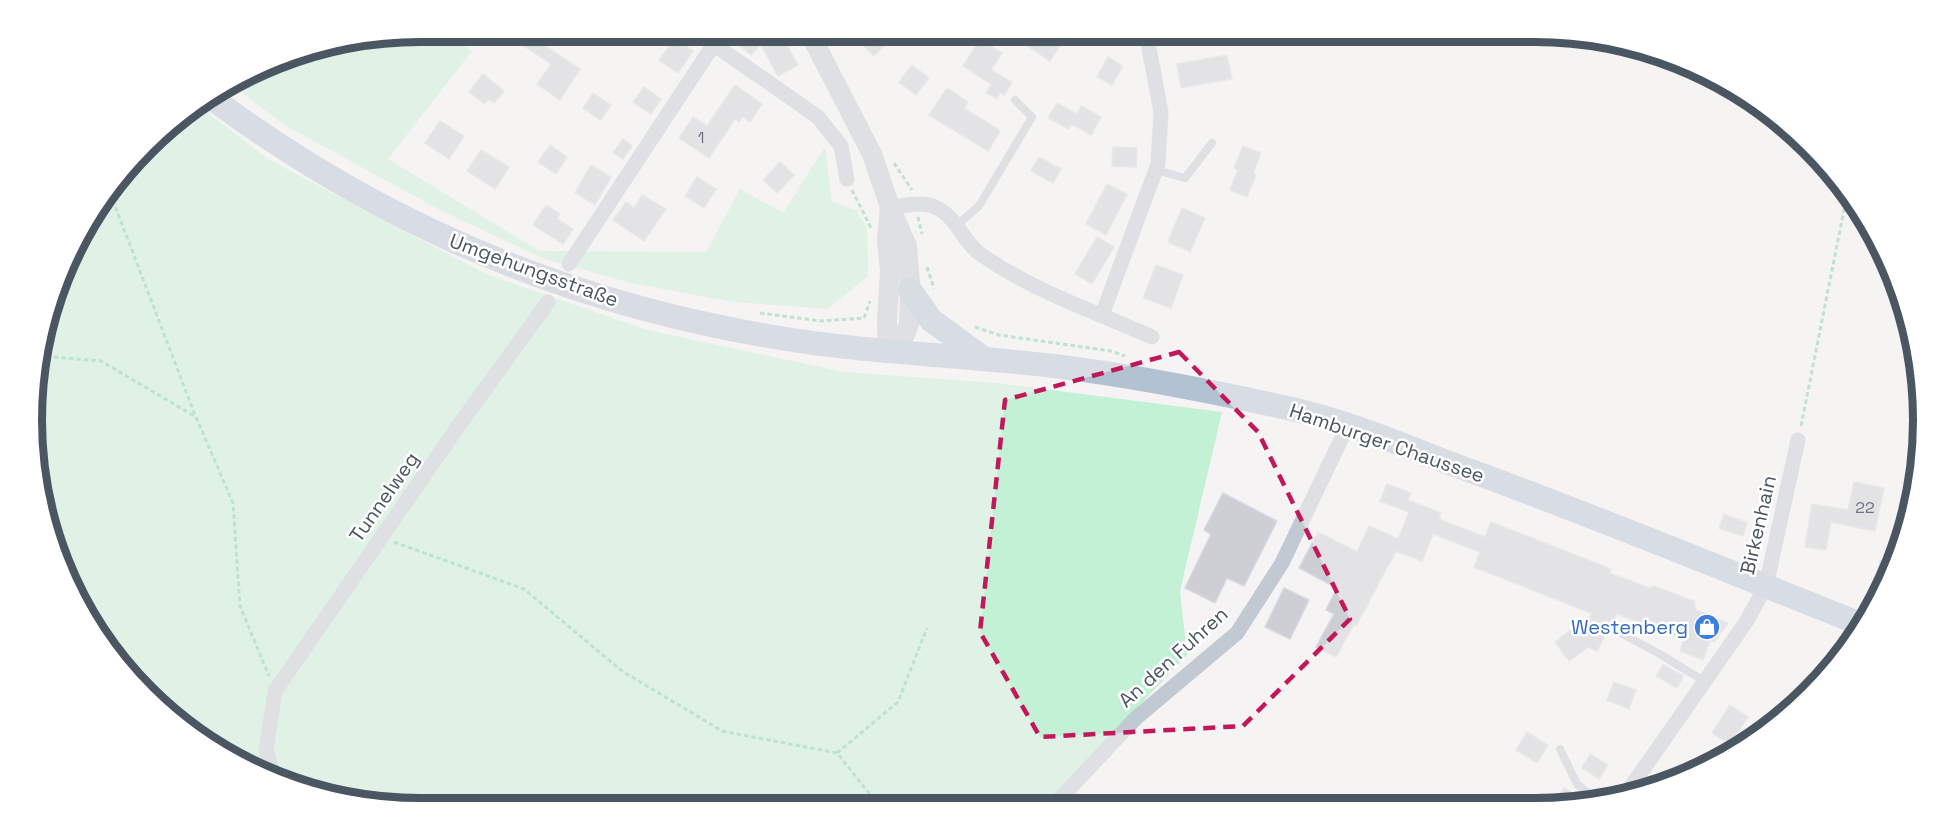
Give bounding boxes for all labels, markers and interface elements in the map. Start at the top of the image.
house number: 1 [698,127,704,148]
street label: Umgehungsstraße [446,227,622,313]
street label: Hamburger Chaussee [1286,397,1488,489]
street label: Tunnelweg [343,447,425,547]
street label: Birkenhain [1734,473,1782,577]
house number: 22 [1855,497,1875,518]
street label: An den Fuhren [1113,601,1233,713]
shop icon: Westenberg [1692,612,1722,642]
place label: Westenberg [1571,614,1688,640]

